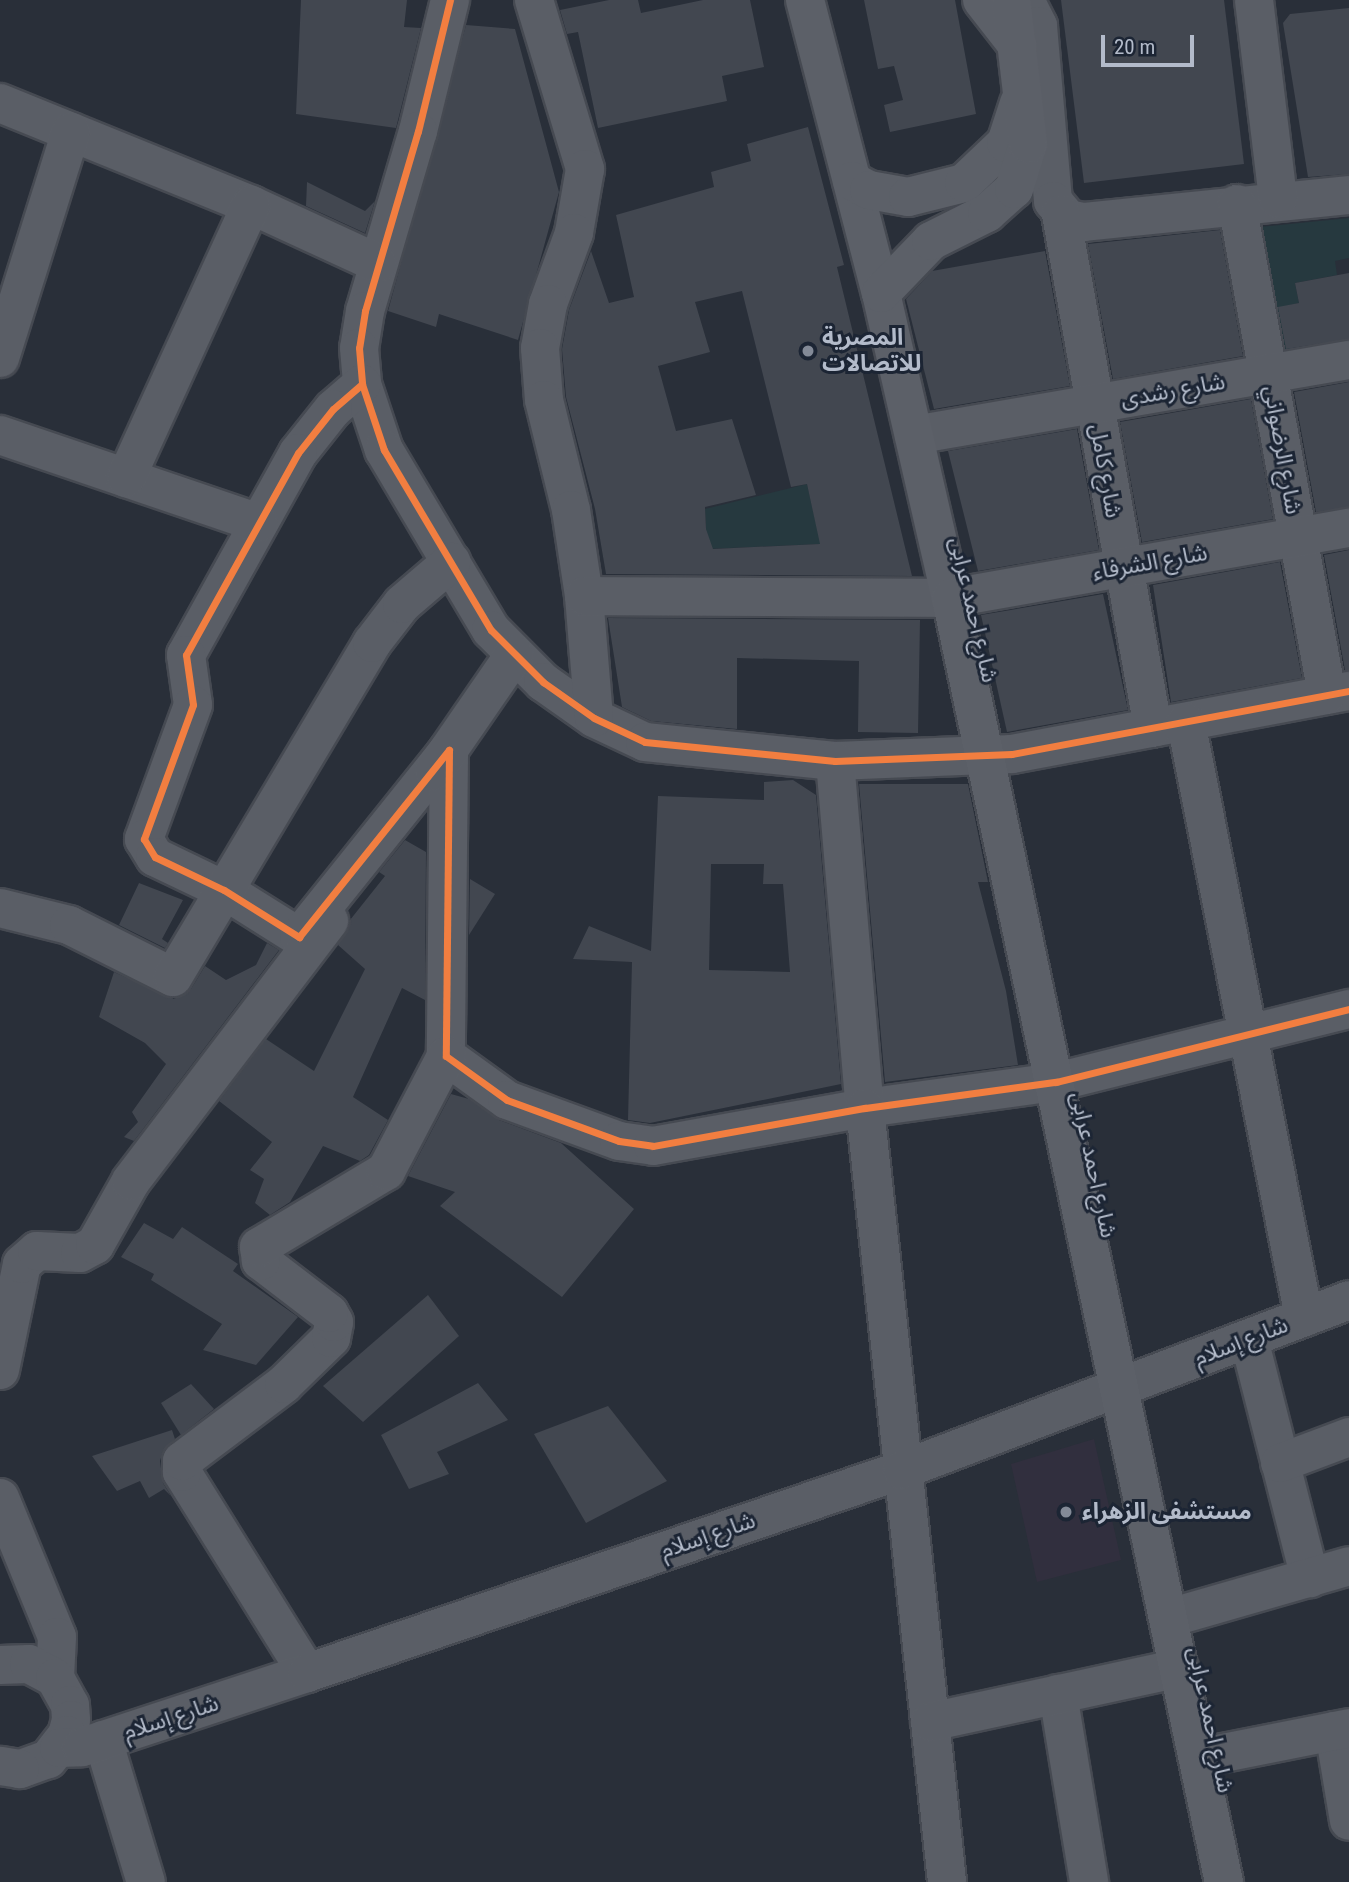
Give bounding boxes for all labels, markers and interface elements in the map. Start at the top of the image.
scale bar [1104,21,1197,65]
text: 20 m [1114,35,1155,59]
place label: المصرية للاتصالات [822,324,921,378]
marker: المصرية للاتصالات [800,343,816,359]
street label: شارع رشدى [1119,368,1227,414]
street label: شارع الرضواني [1257,383,1307,517]
street label: شارع كامل [1083,422,1127,520]
street label: شارع احمد عرابى [943,534,1003,686]
street label: شارع الشرفاء [1091,539,1209,587]
street label: شارع احمد عرابى [1064,1089,1122,1241]
street label: شارع إسلام [1190,1311,1292,1373]
place label: مستشفى الزهراء [1082,1498,1252,1526]
marker: مستشفى الزهراء [1056,1502,1076,1522]
street label: شارع إسلام [657,1507,759,1565]
street label: شارع احمد عرابى [1181,1644,1239,1796]
street label: شارع إسلام [120,1690,222,1746]

